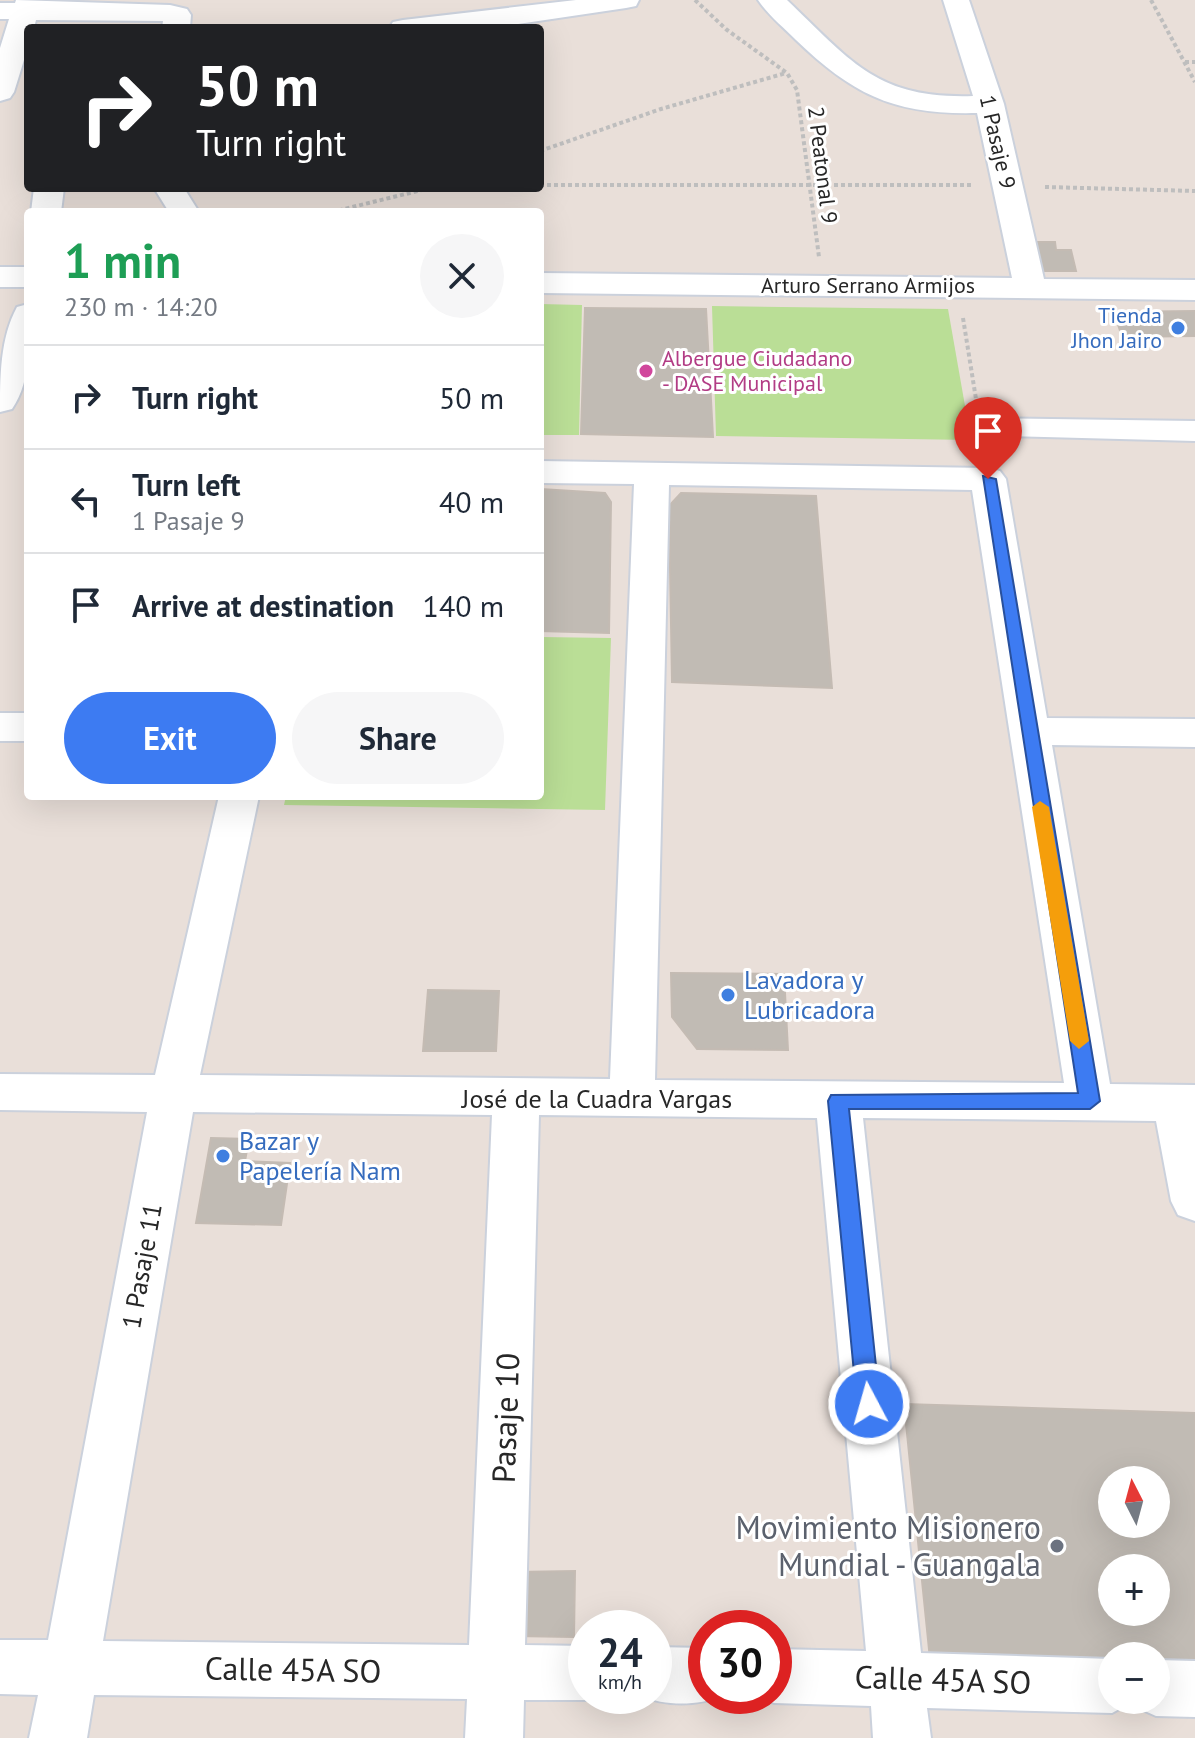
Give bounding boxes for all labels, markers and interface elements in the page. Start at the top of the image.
text: 50 m [196,49,319,121]
icon: right [64,56,168,160]
street label: 1 Pasaje 9 [974,92,1022,192]
street label: 2 Peatonal 9 [802,105,844,225]
text: Turn right [196,119,346,166]
text: 1 min [64,229,181,291]
button: close [420,234,504,318]
street label: Arturo Serrano Armijos [761,271,975,299]
text: 230 m · 14:20 [64,290,218,323]
place label: Tienda Jhon Jairo [1070,301,1162,354]
marker: Tienda Jhon Jairo [1169,319,1187,337]
place label: Albergue Ciudadano - DASE Municipal [662,344,852,397]
marker: Albergue Ciudadano - DASE Municipal [637,362,655,380]
icon: right [64,375,108,419]
text: Turn right [132,378,258,417]
text: 50 m [439,378,504,417]
pin [954,397,1022,479]
icon: arrive [966,409,1010,453]
text: Turn left [132,465,240,504]
icon: left [64,479,108,523]
text: 40 m [439,482,504,521]
text: 1 Pasaje 9 [132,504,245,537]
icon: arrive [64,583,108,627]
text: Arrive at destination [132,586,394,625]
text: 140 m [423,586,504,625]
button: Exit [64,692,276,784]
button: Share [292,692,504,784]
place label: Lavadora y Lubricadora [744,963,875,1026]
marker: Lavadora y Lubricadora [719,986,737,1004]
street label: José de la Cuadra Vargas [461,1082,732,1115]
place label: Bazar y Papelería Nam [239,1124,401,1187]
marker: Bazar y Papelería Nam [214,1147,232,1165]
street label: 1 Pasaje 11 [114,1201,169,1331]
street label: Pasaje 10 [482,1352,528,1484]
position arrow [827,1362,911,1446]
north arrow [1098,1466,1170,1538]
map controls [1098,1466,1170,1714]
place label: Movimiento Misionero Mundial - Guangala [736,1506,1041,1585]
marker: Movimiento Misionero Mundial - Guangala [1048,1537,1066,1555]
button: + [1098,1554,1170,1626]
speed limit sign: 30 [688,1610,792,1714]
text: 24 [597,1626,643,1678]
button: − [1098,1642,1170,1714]
street label: Calle 45A SO [204,1646,382,1692]
street label: Calle 45A SO [854,1655,1032,1703]
text: km/h [598,1669,642,1695]

